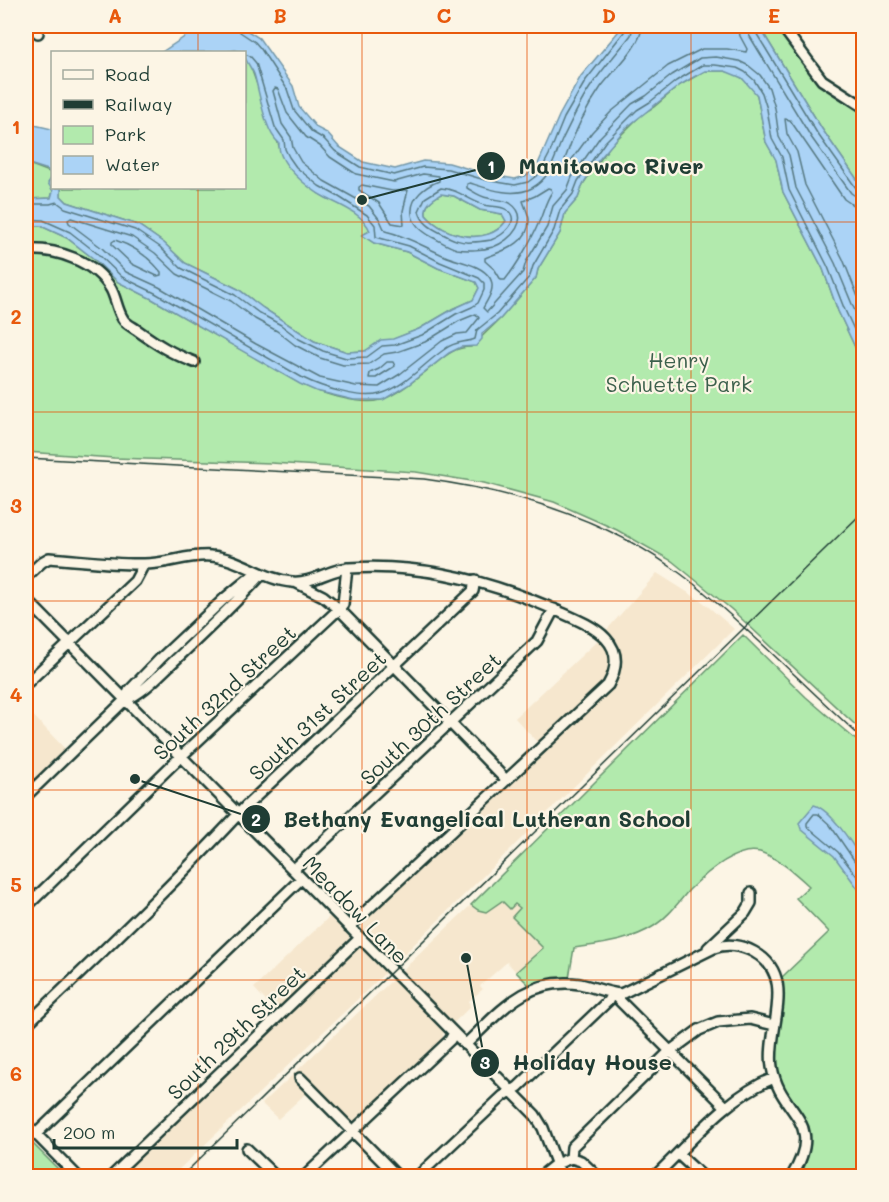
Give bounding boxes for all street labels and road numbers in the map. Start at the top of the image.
street label: South 32nd Street [147,619,301,765]
street label: South 31st Street [243,644,391,786]
street label: South 30th Street [354,646,506,790]
street label: Meadow Lane [298,849,414,969]
street label: South 29th Street [161,959,311,1105]

